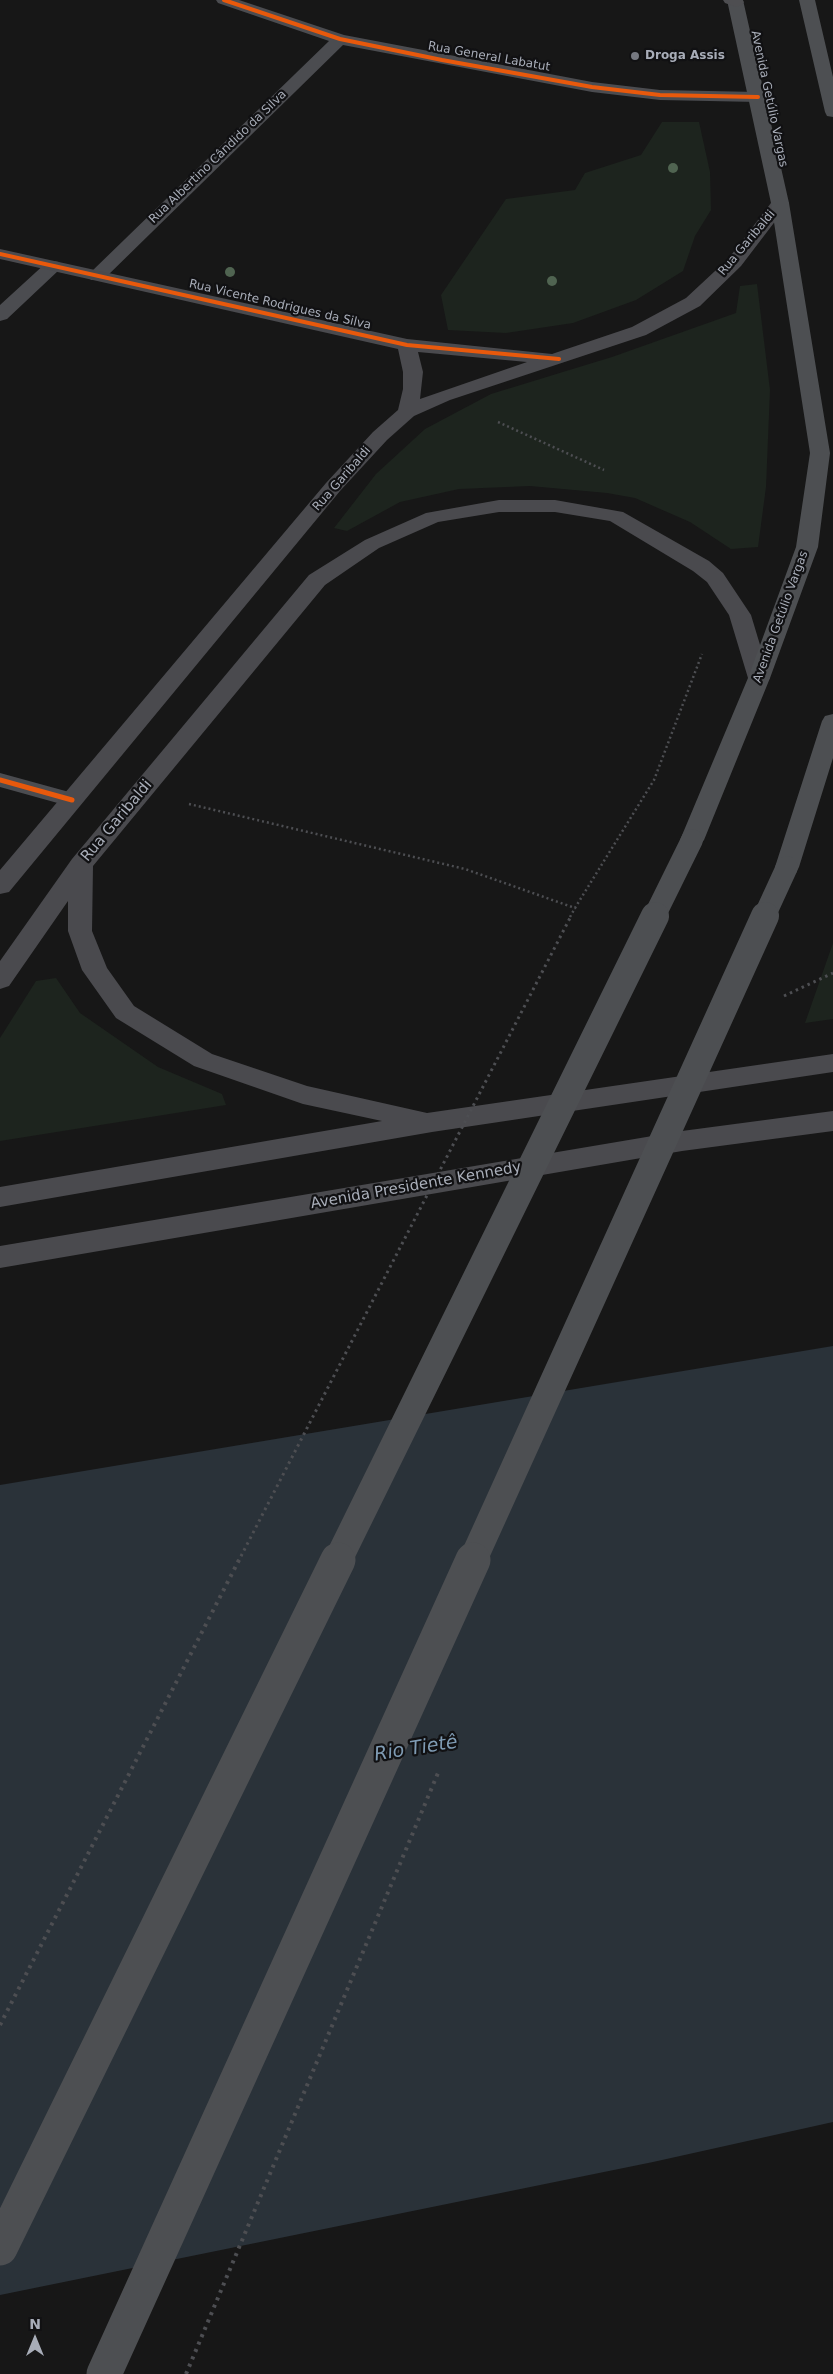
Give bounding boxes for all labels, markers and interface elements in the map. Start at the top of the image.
street label: Avenida Getúlio Vargas [747,29,791,169]
street label: Rua General Labatut [427,39,551,75]
place label: Droga Assis [645,49,725,63]
marker: Droga Assis [629,50,641,62]
street label: Rua Albertino Cândido da Silva [146,87,290,227]
street label: Rua Garibaldi [716,207,778,279]
street label: Rua Vicente Rodrigues da Silva [187,277,373,333]
street label: Rua Garibaldi [310,444,374,514]
street label: Avenida Getúlio Vargas [750,549,812,685]
street label: Rua Garibaldi [78,777,156,865]
street label: Avenida Presidente Kennedy [309,1159,523,1213]
water label: Rio Tietê [373,1731,459,1767]
north arrow [10,2314,60,2364]
text: N [29,2316,41,2332]

